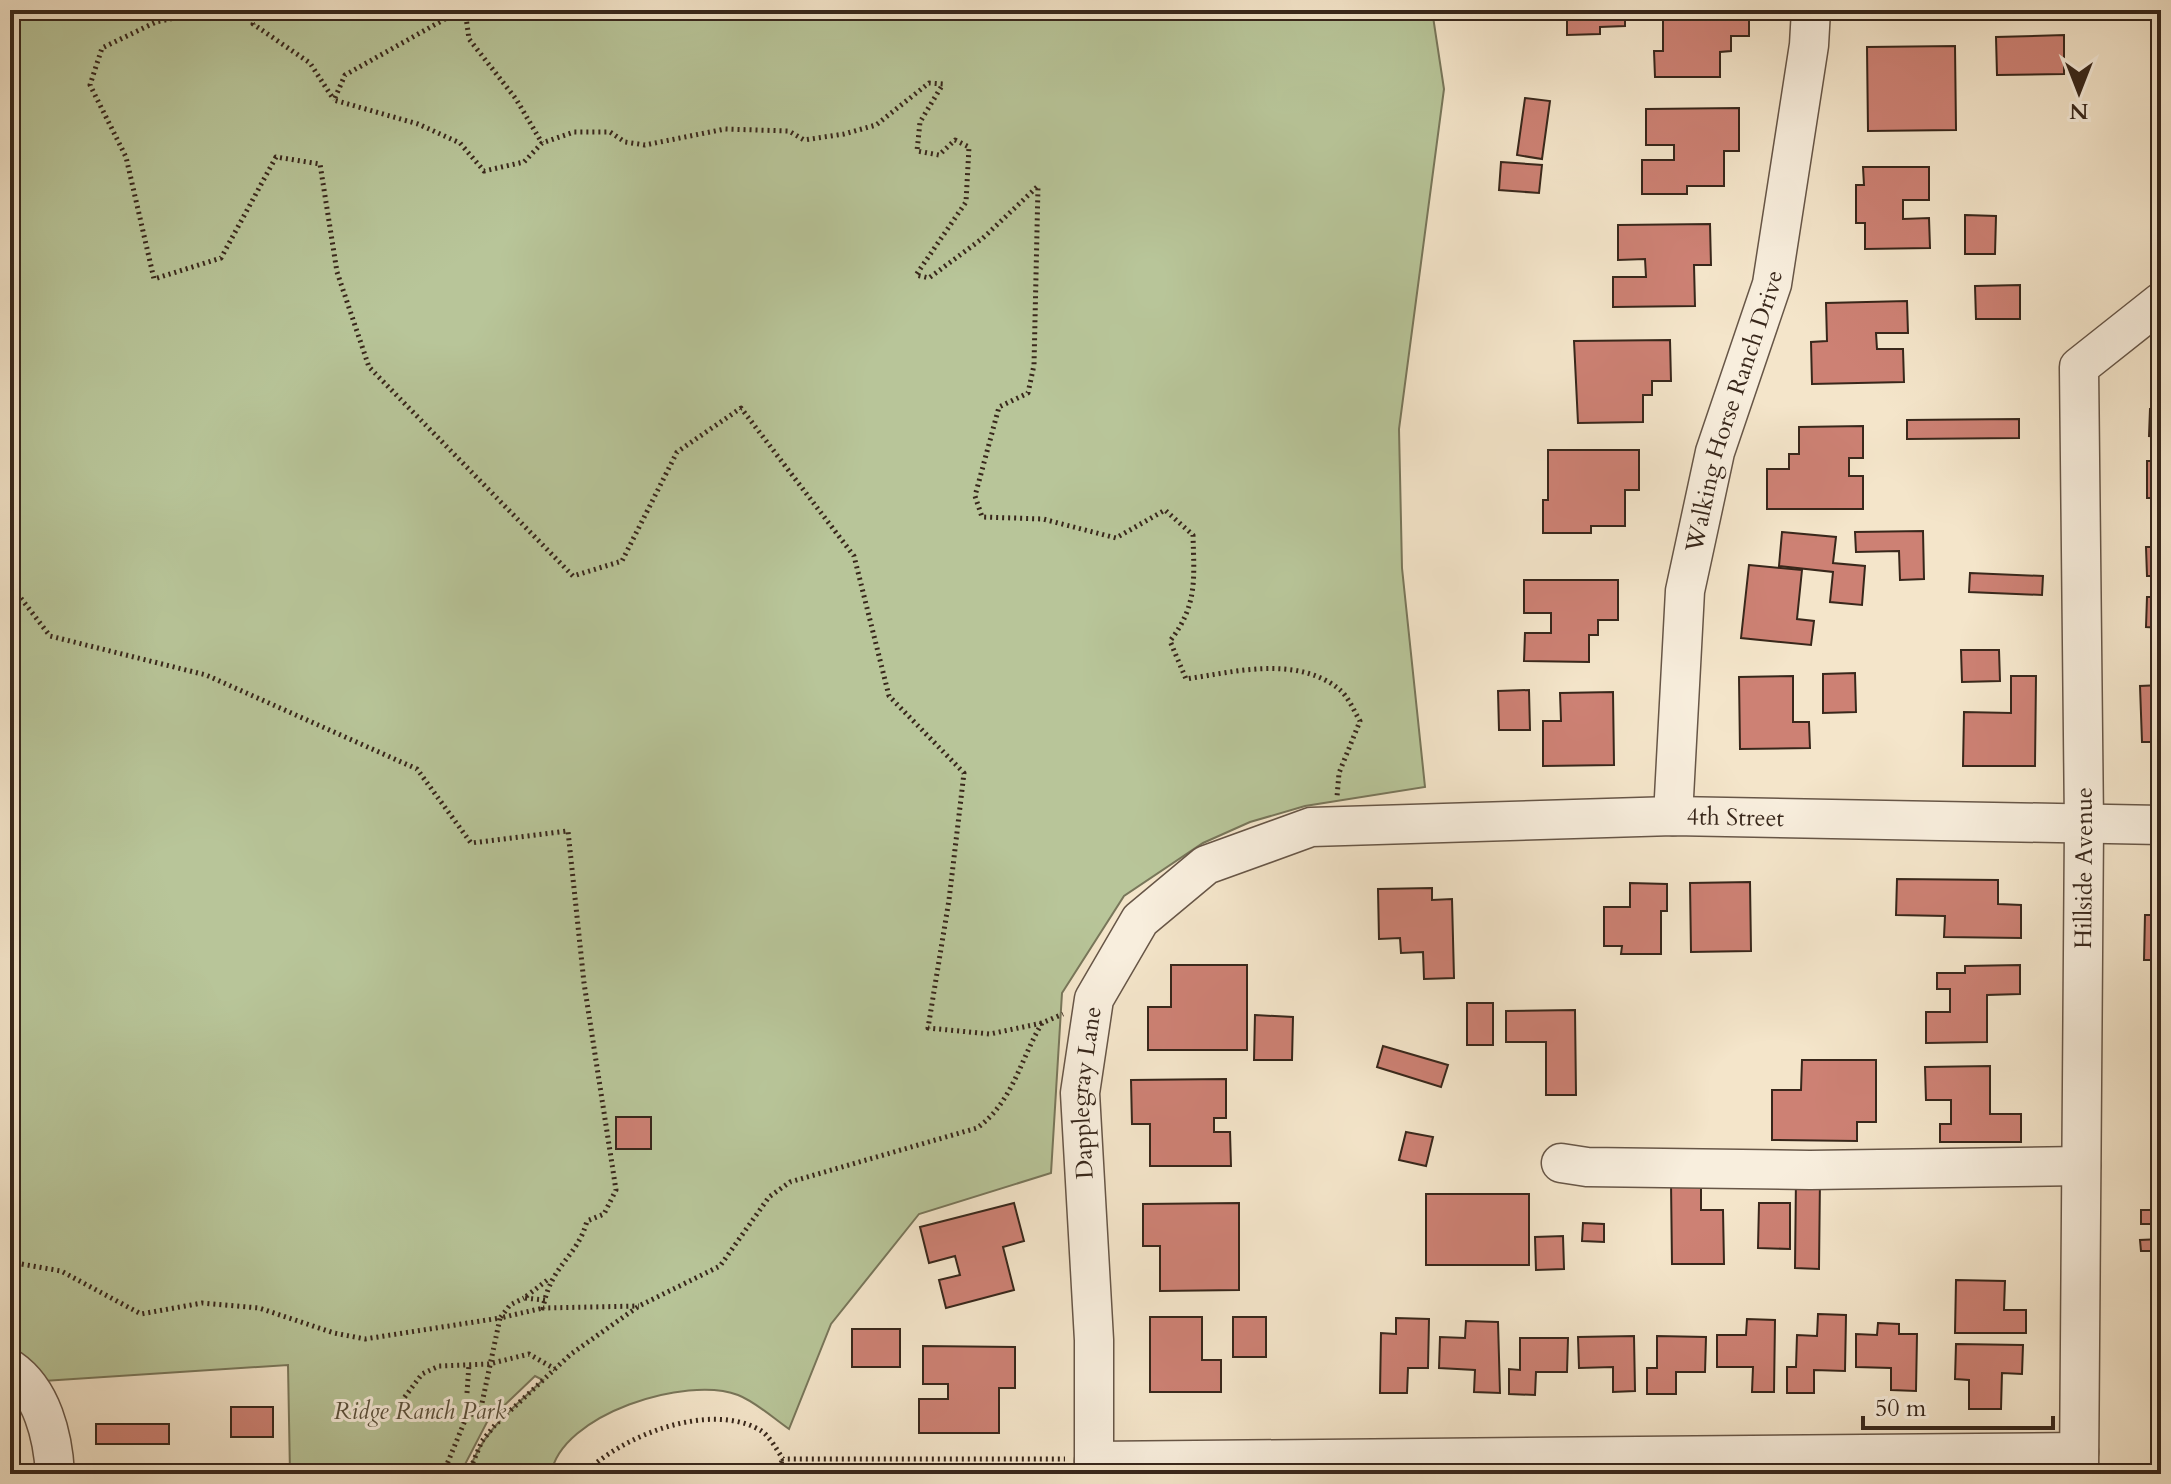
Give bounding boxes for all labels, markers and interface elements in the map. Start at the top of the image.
north arrow [2039,52,2119,132]
text: N [2069,96,2089,126]
street label: Walking Horse Ranch Drive [1678,268,1791,556]
street label: Hillside Avenue [2067,787,2101,949]
street label: 4th Street [1686,800,1785,835]
street label: Dapplegray Lane [1064,1004,1110,1180]
scale bar [1863,1380,2053,1430]
text: 50 m [1875,1392,1927,1425]
park label: Ridge Ranch Park [334,1395,506,1428]

